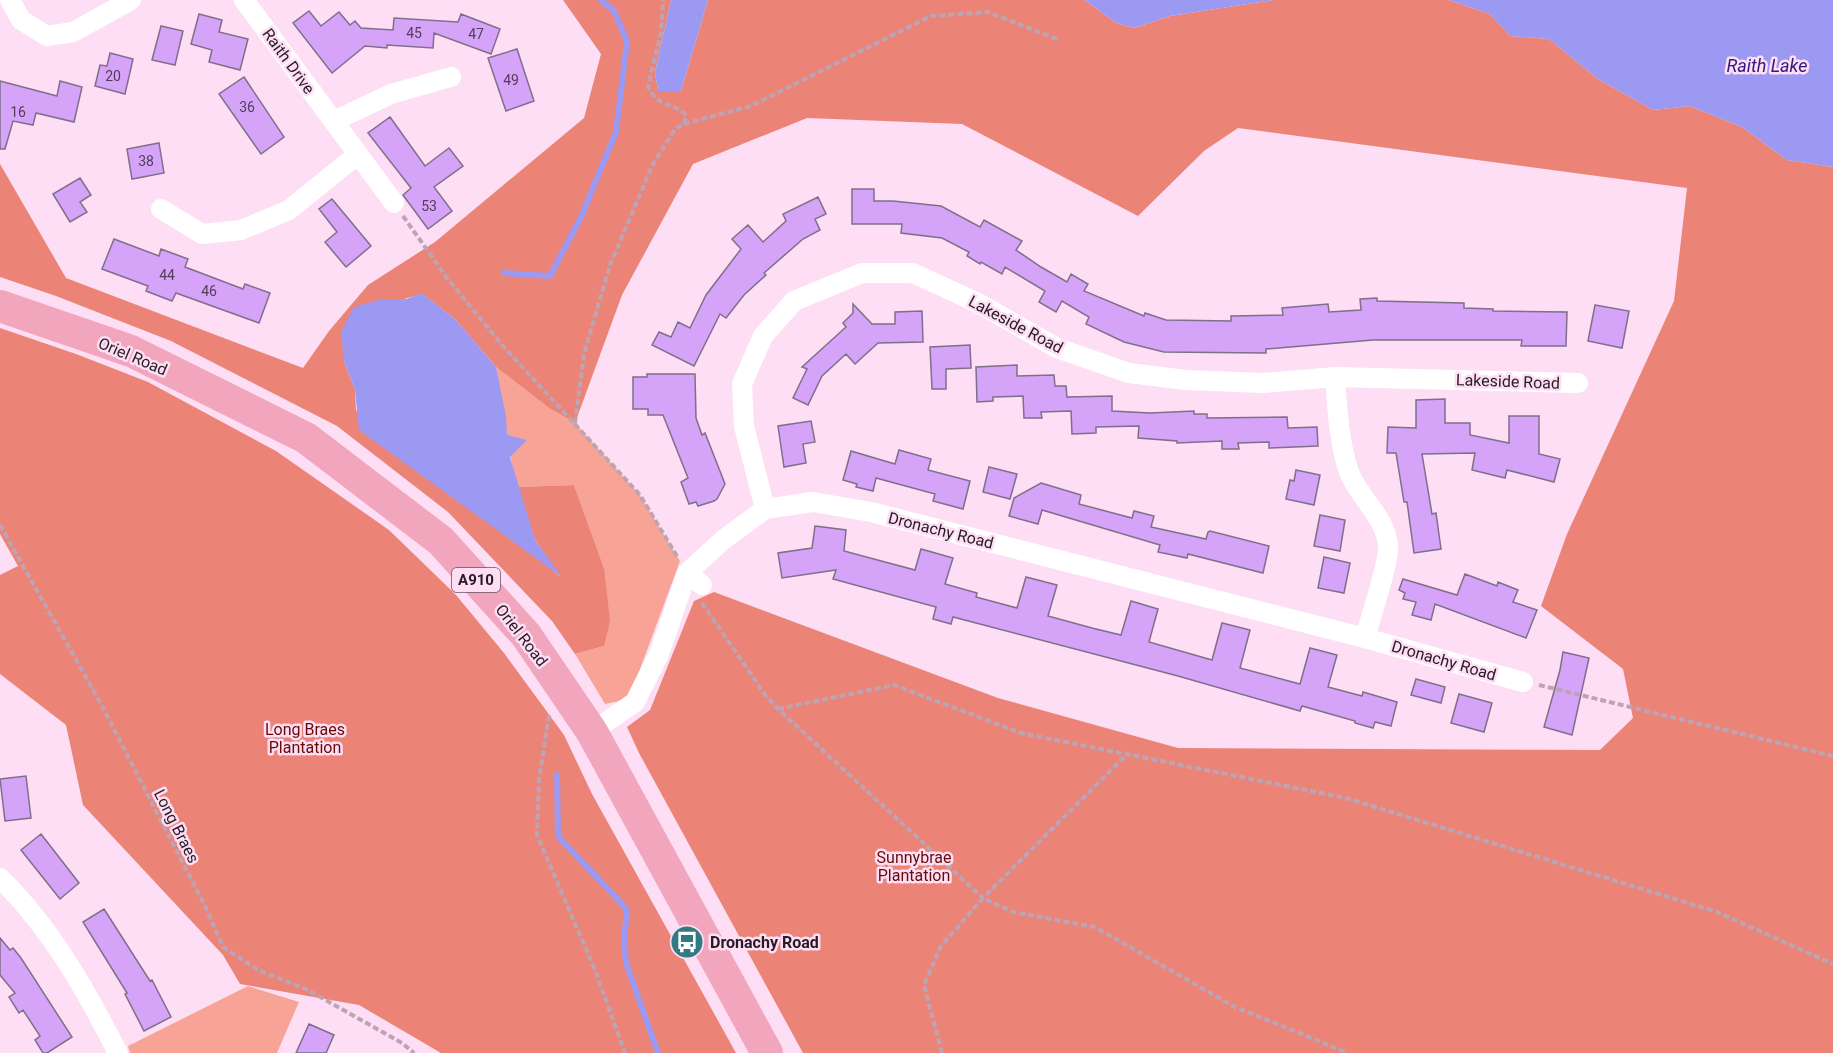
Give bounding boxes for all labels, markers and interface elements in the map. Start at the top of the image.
street label: Raith Drive [258,25,319,98]
house number: 45 [406,25,422,41]
house number: 47 [468,26,484,42]
water label: Raith Lake [1726,55,1808,76]
house number: 20 [105,68,121,84]
house number: 49 [503,72,519,88]
house number: 36 [239,99,255,115]
house number: 16 [10,104,26,120]
house number: 38 [138,153,154,169]
house number: 53 [421,198,437,214]
house number: 44 [159,267,175,283]
house number: 46 [201,283,217,299]
street label: Lakeside Road [965,292,1066,357]
street label: Oriel Road [95,333,170,380]
street label: Lakeside Road [1456,370,1560,393]
street label: Dronachy Road [886,508,996,553]
road number: A910 [452,568,500,592]
street label: Oriel Road [492,601,552,670]
street label: Dronachy Road [1389,636,1498,684]
park label: Long Braes Plantation [265,720,345,757]
street label: Long Braes [150,786,203,866]
park label: Sunnybrae Plantation [877,848,951,885]
bus stop icon: Dronachy Road [669,924,705,960]
place label: Dronachy Road [710,933,819,952]

